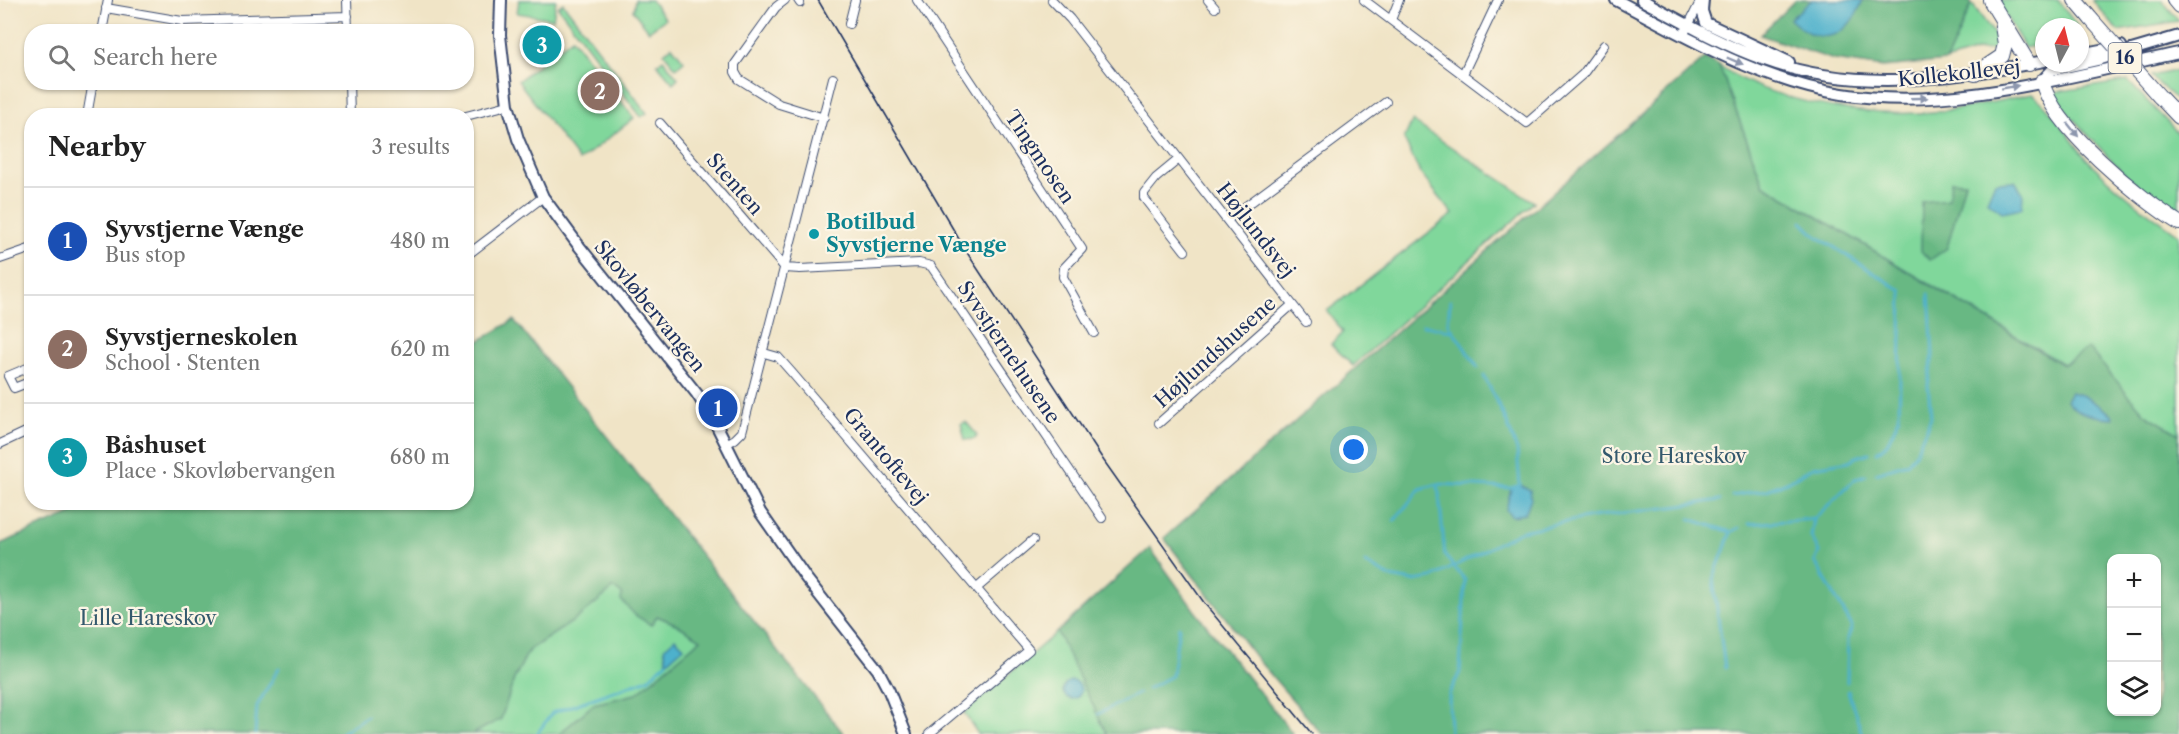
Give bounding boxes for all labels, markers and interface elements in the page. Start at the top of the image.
north arrow [2035,18,2089,72]
pin: 3 [522,22,562,68]
search box [24,24,474,90]
icon: search [45,41,78,74]
road number: 16 [2108,43,2142,73]
text: Search here [93,44,218,71]
street label: Kollekollevej [1897,55,2021,91]
one-way arrow [1726,57,1744,66]
pin: 2 [580,68,620,113]
one-way arrow [2000,82,2019,91]
one-way arrow [1910,94,1929,103]
street label: Tingmosen [1000,106,1080,209]
one-way arrow [2066,123,2079,138]
text: Nearby [48,131,146,163]
text: 3 results [372,135,450,159]
street label: Stenten [702,148,769,220]
street label: Højlundsvej [1212,178,1300,282]
place label: Botilbud Syvstjerne Vænge [826,210,1007,257]
text: Syvstjerne Vænge [105,216,304,243]
marker: Botilbud Syvstjerne Vænge [807,227,821,241]
text: 1 [63,229,72,253]
text: 480 m [390,229,450,253]
street label: Skovløbervangen [589,235,711,377]
text: Bus stop [105,243,186,267]
street label: Syvstjernehusene [952,276,1066,428]
street label: Højlundshusene [1149,291,1281,413]
text: Syvstjerneskolen [105,324,298,351]
text: 2 [62,337,73,361]
text: 620 m [390,337,450,361]
text: School · Stenten [105,351,260,375]
pin: 1 [698,386,738,430]
street label: Grantoftevej [839,403,933,509]
text: Båshuset [105,432,206,459]
your location [1339,435,1368,464]
park label: Store Hareskov [1602,444,1748,468]
text: 3 [62,445,73,469]
text: 680 m [390,445,450,469]
text: Place · Skovløbervangen [105,459,336,483]
map controls [2107,554,2161,716]
button: + [2107,554,2161,608]
park label: Lille Hareskov [80,606,217,630]
button: − [2107,608,2161,662]
button: layers [2107,662,2161,716]

